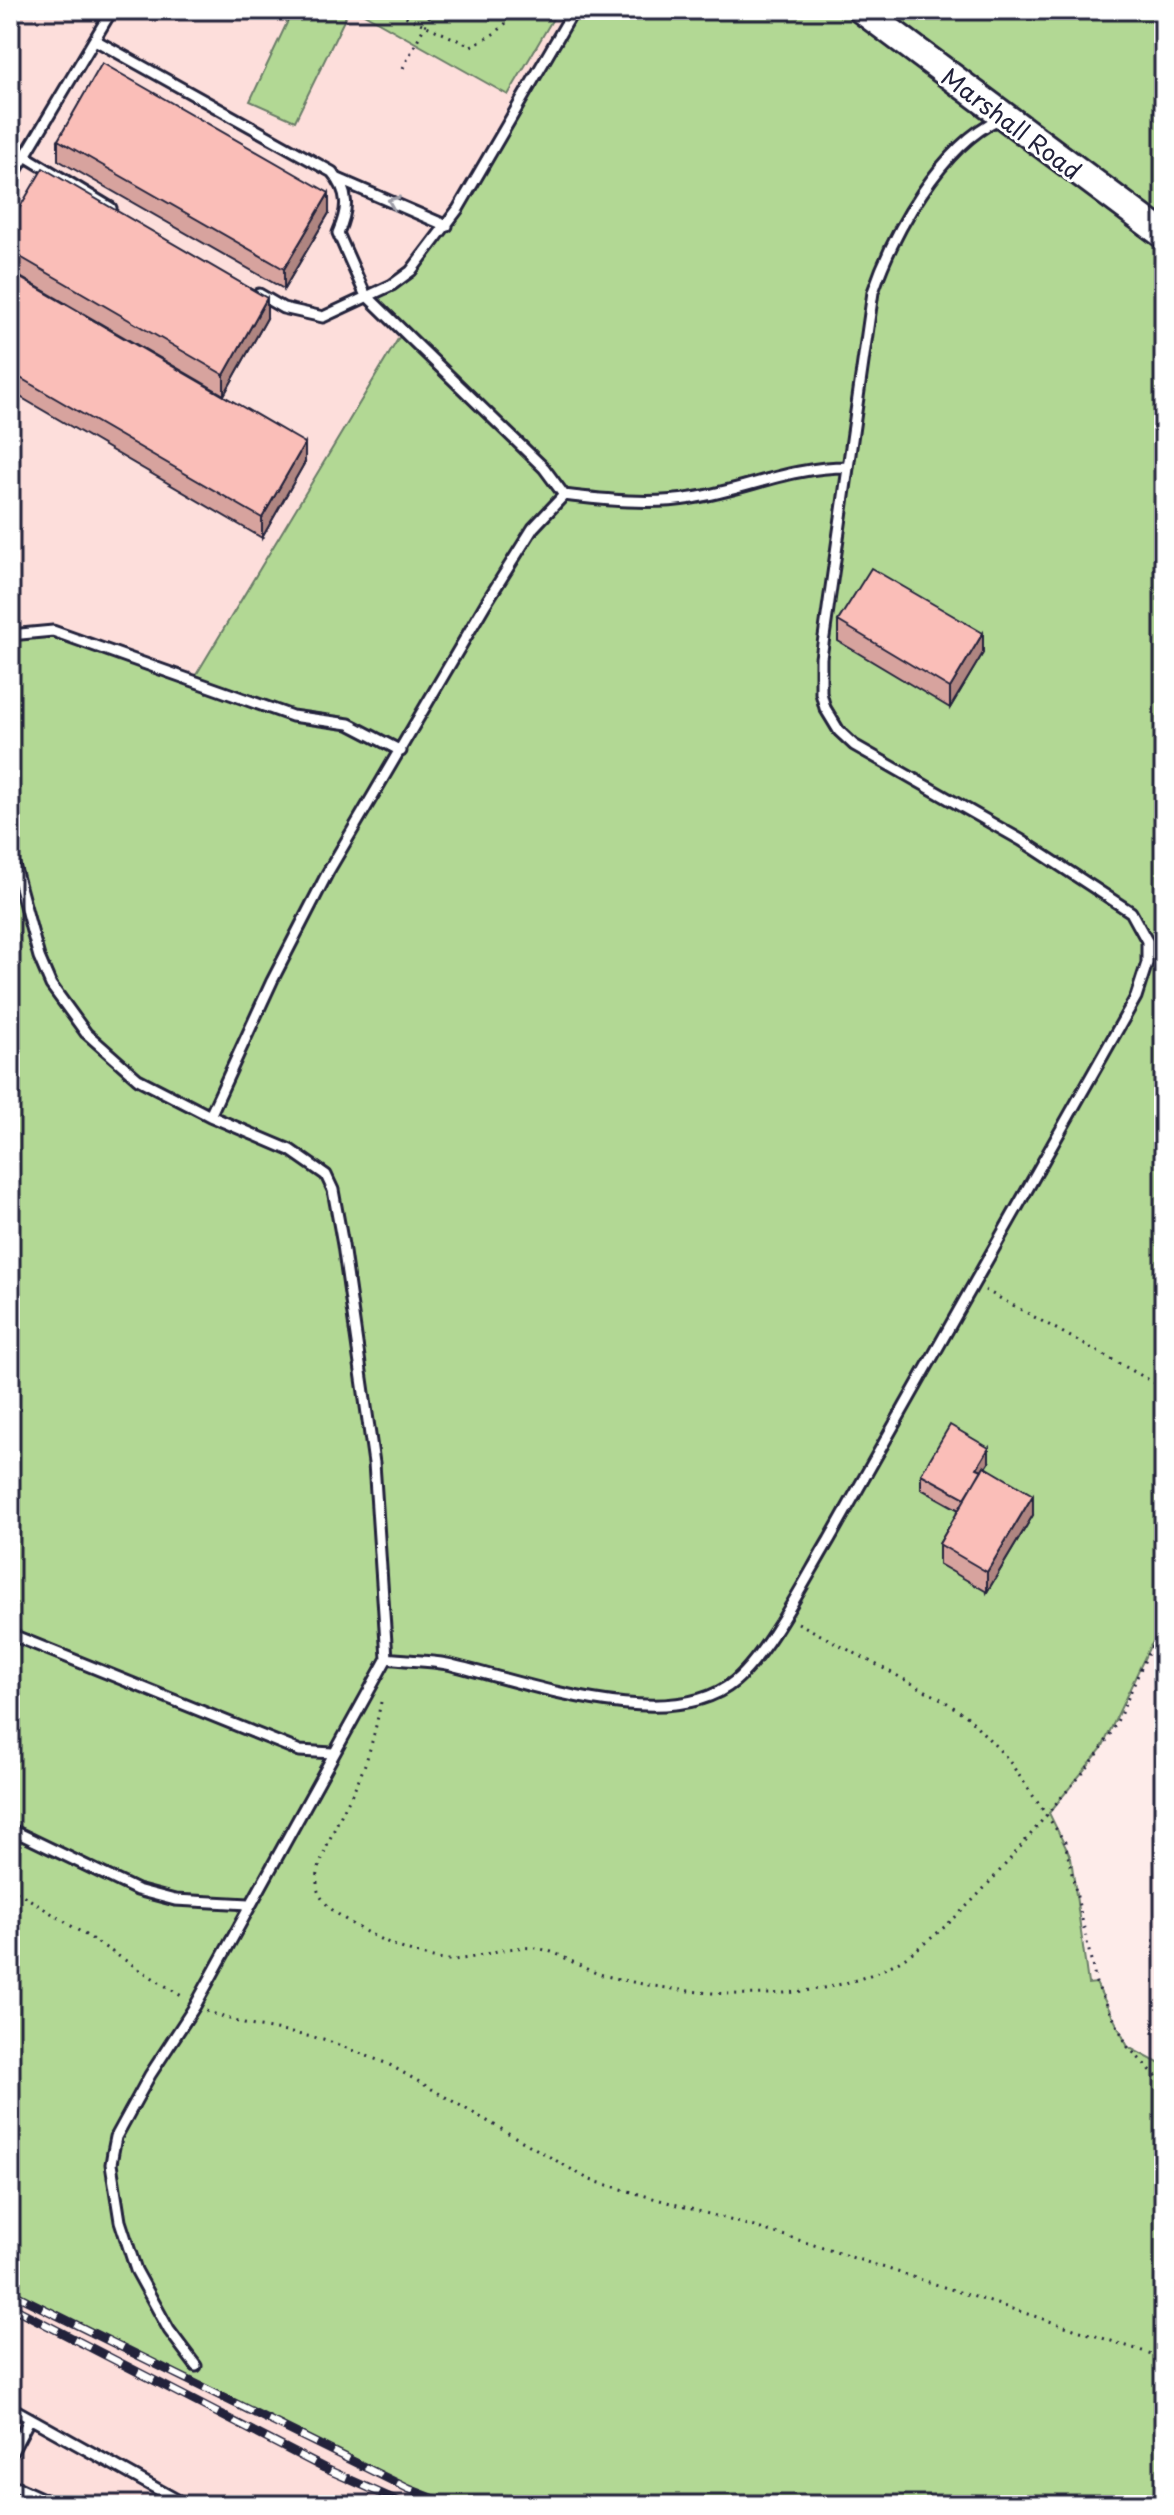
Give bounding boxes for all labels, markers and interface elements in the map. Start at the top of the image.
street label: Marshall Road [935,58,1089,188]
one-way arrow [387,195,401,212]

